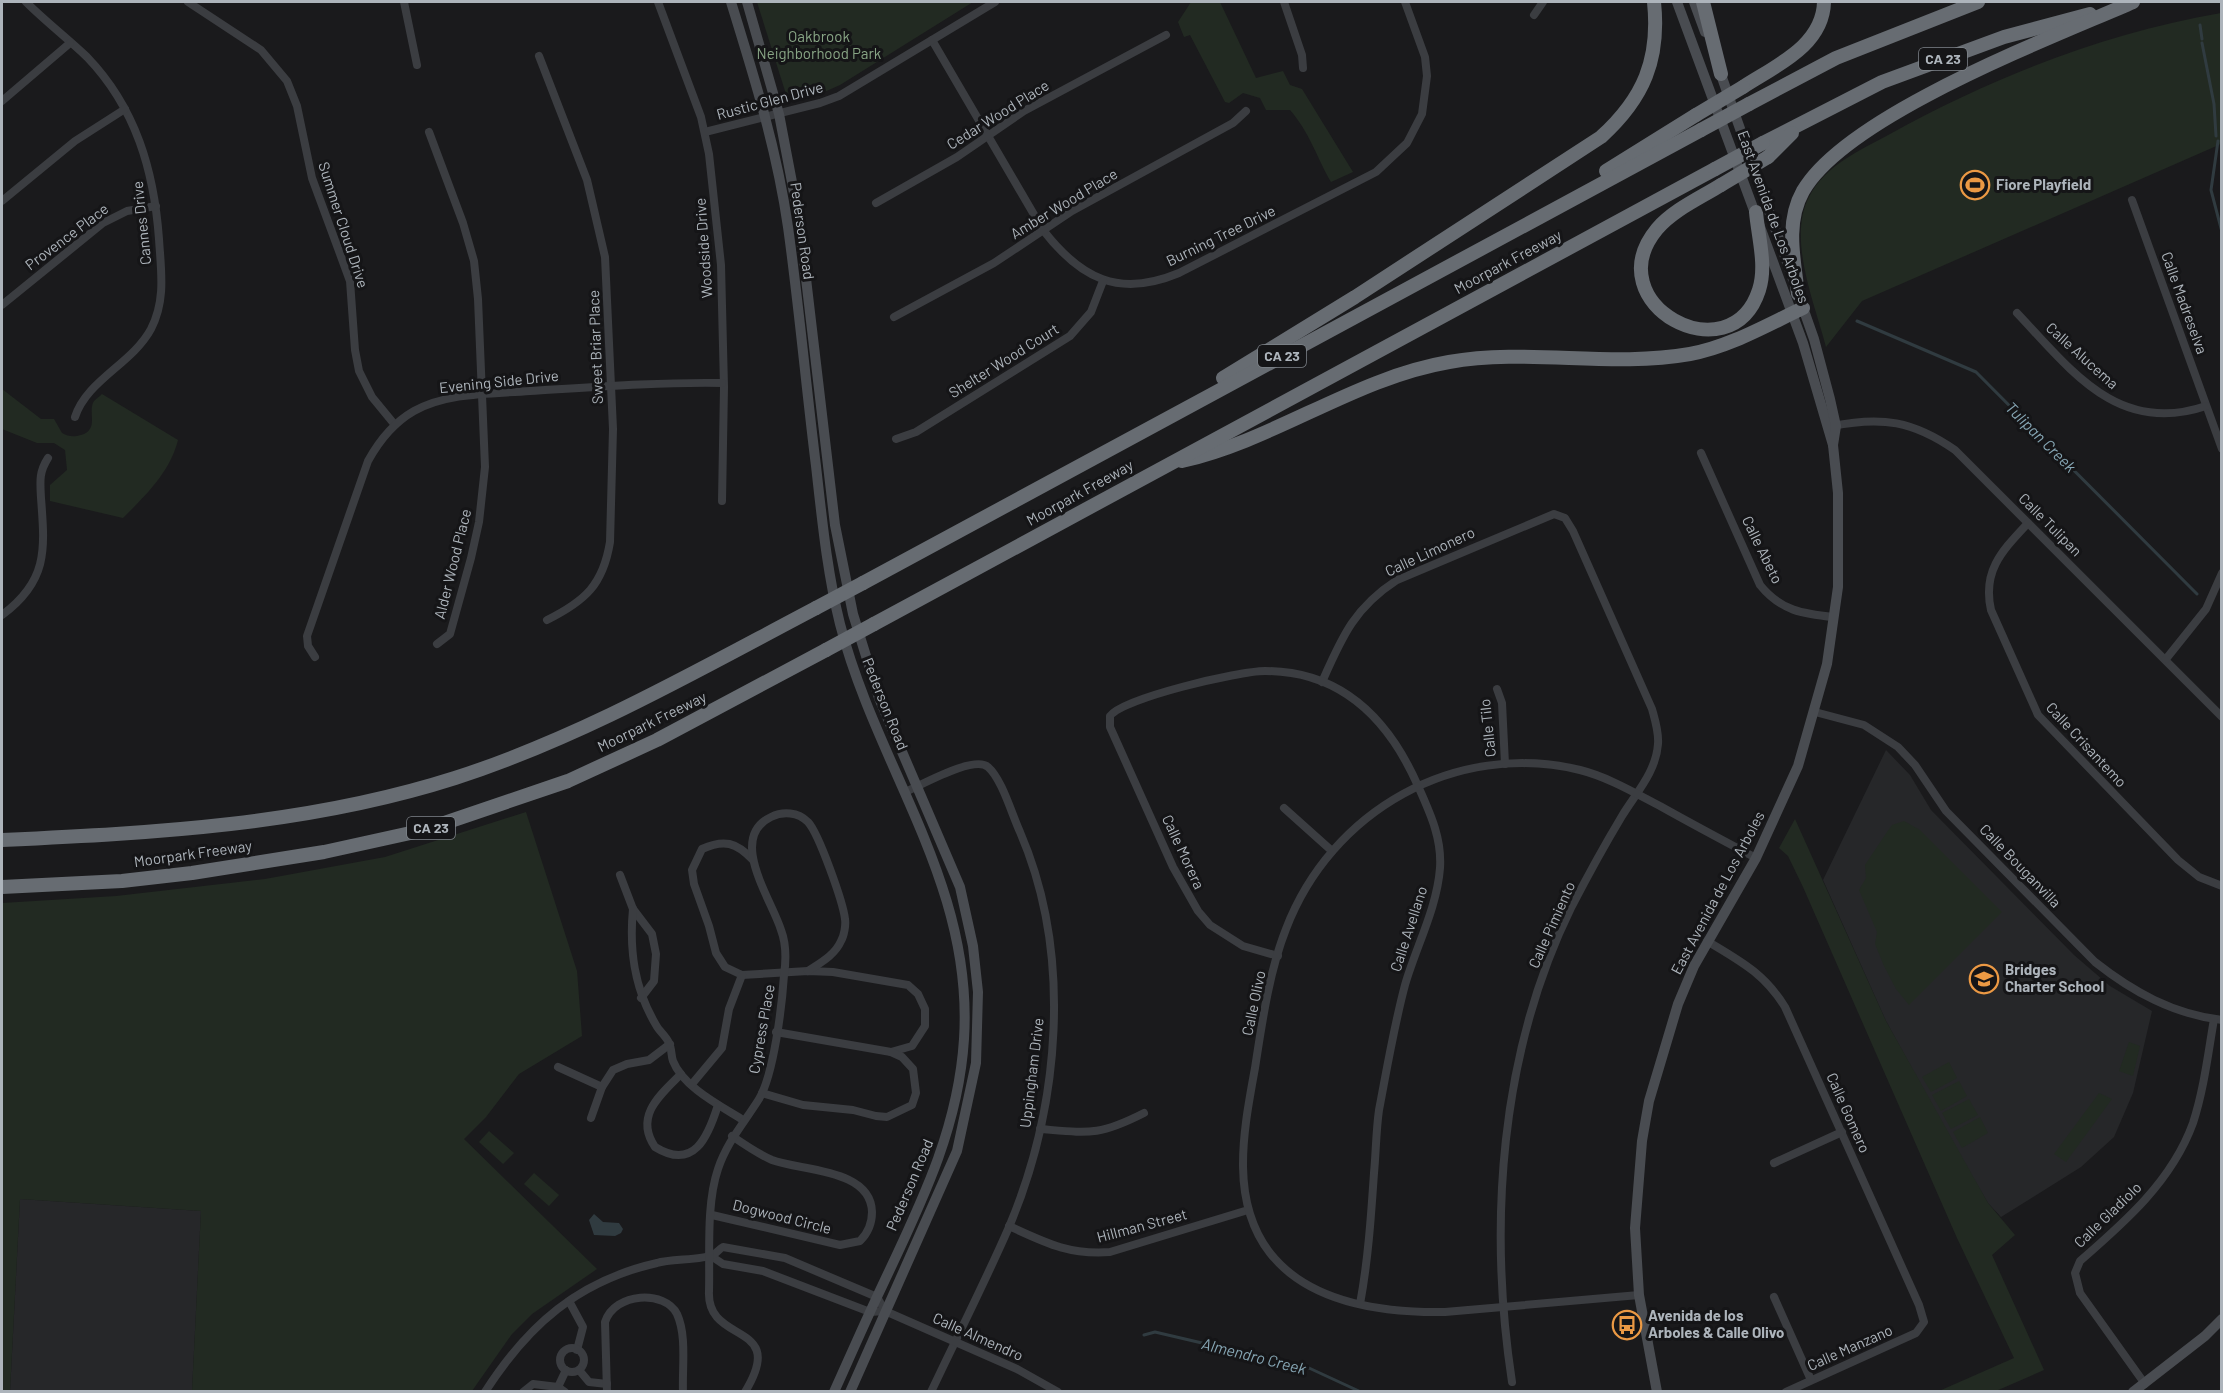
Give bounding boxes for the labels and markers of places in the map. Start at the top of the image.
sports icon: Fiore Playfield [1959,169,1991,201]
place label: Fiore Playfield [1996,175,2091,193]
place label: Bridges Charter School [2005,960,2104,995]
school or university icon: Bridges Charter School [1968,963,2000,995]
place label: Avenida de los Arboles & Calle Olivo [1648,1306,1784,1341]
bus stop icon: Avenida de los Arboles & Calle Olivo [1611,1309,1643,1341]

